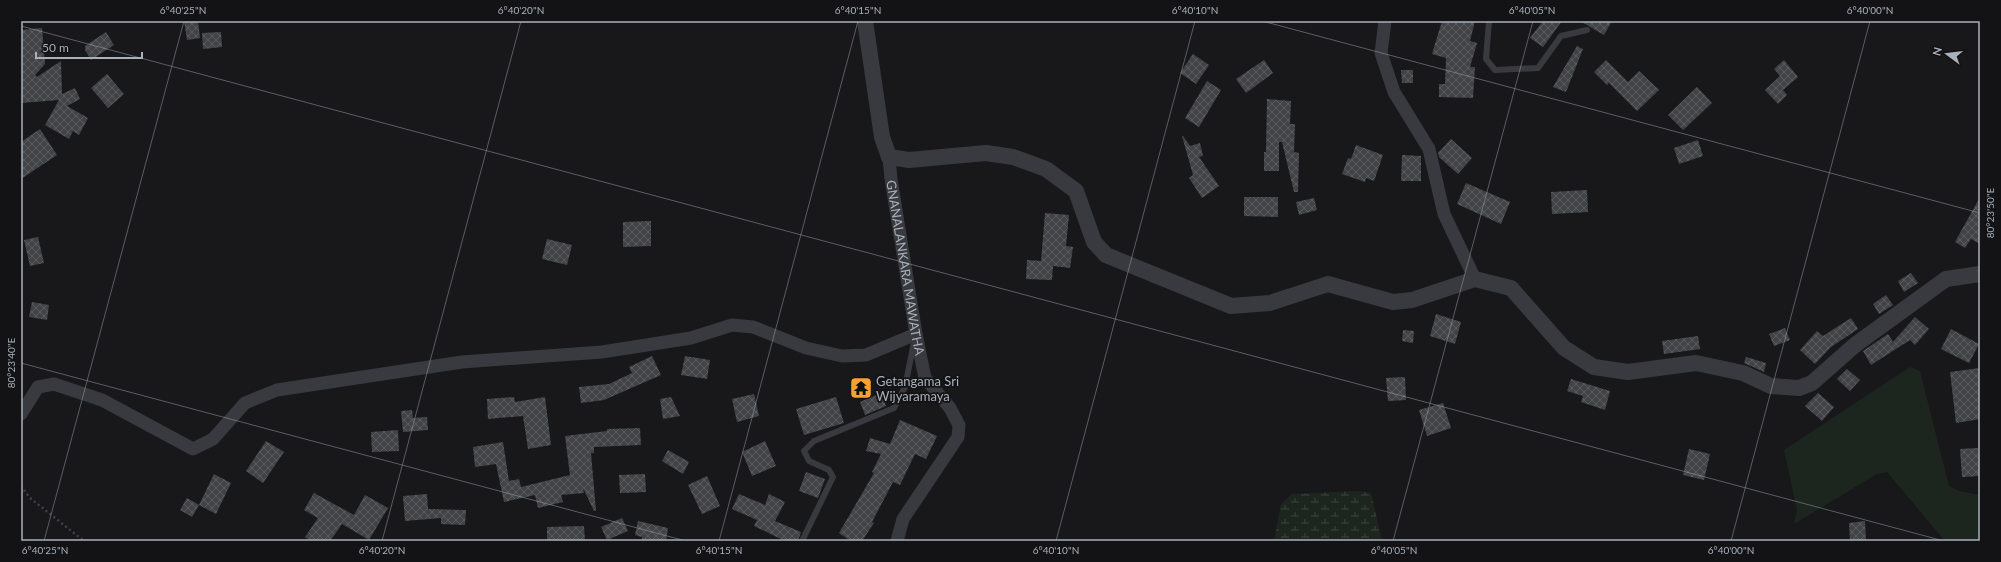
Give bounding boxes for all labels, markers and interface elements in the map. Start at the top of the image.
text: 6°40'25"N [160,4,206,16]
text: 6°40'20"N [498,4,544,16]
text: 6°40'15"N [835,4,881,16]
text: 6°40'10"N [1172,4,1218,16]
text: 6°40'05"N [1509,4,1555,16]
text: 6°40'00"N [1847,4,1893,16]
scale bar [36,34,142,60]
north arrow [1927,34,1967,74]
text: 50 m [42,40,69,55]
text: N [1929,46,1944,57]
street label: GNANALANKARA MAWATHA [883,179,928,357]
text: 80°23'50"E [1984,188,1996,238]
text: 80°23'40"E [5,338,17,388]
place label: Getangama Sri Wijyaramaya [876,373,959,404]
temple icon: Getangama Sri Wijyaramaya [848,375,874,401]
text: 6°40'25"N [22,544,68,556]
text: 6°40'20"N [359,544,405,556]
text: 6°40'15"N [696,544,742,556]
text: 6°40'10"N [1033,544,1079,556]
text: 6°40'05"N [1371,544,1417,556]
text: 6°40'00"N [1708,544,1754,556]

